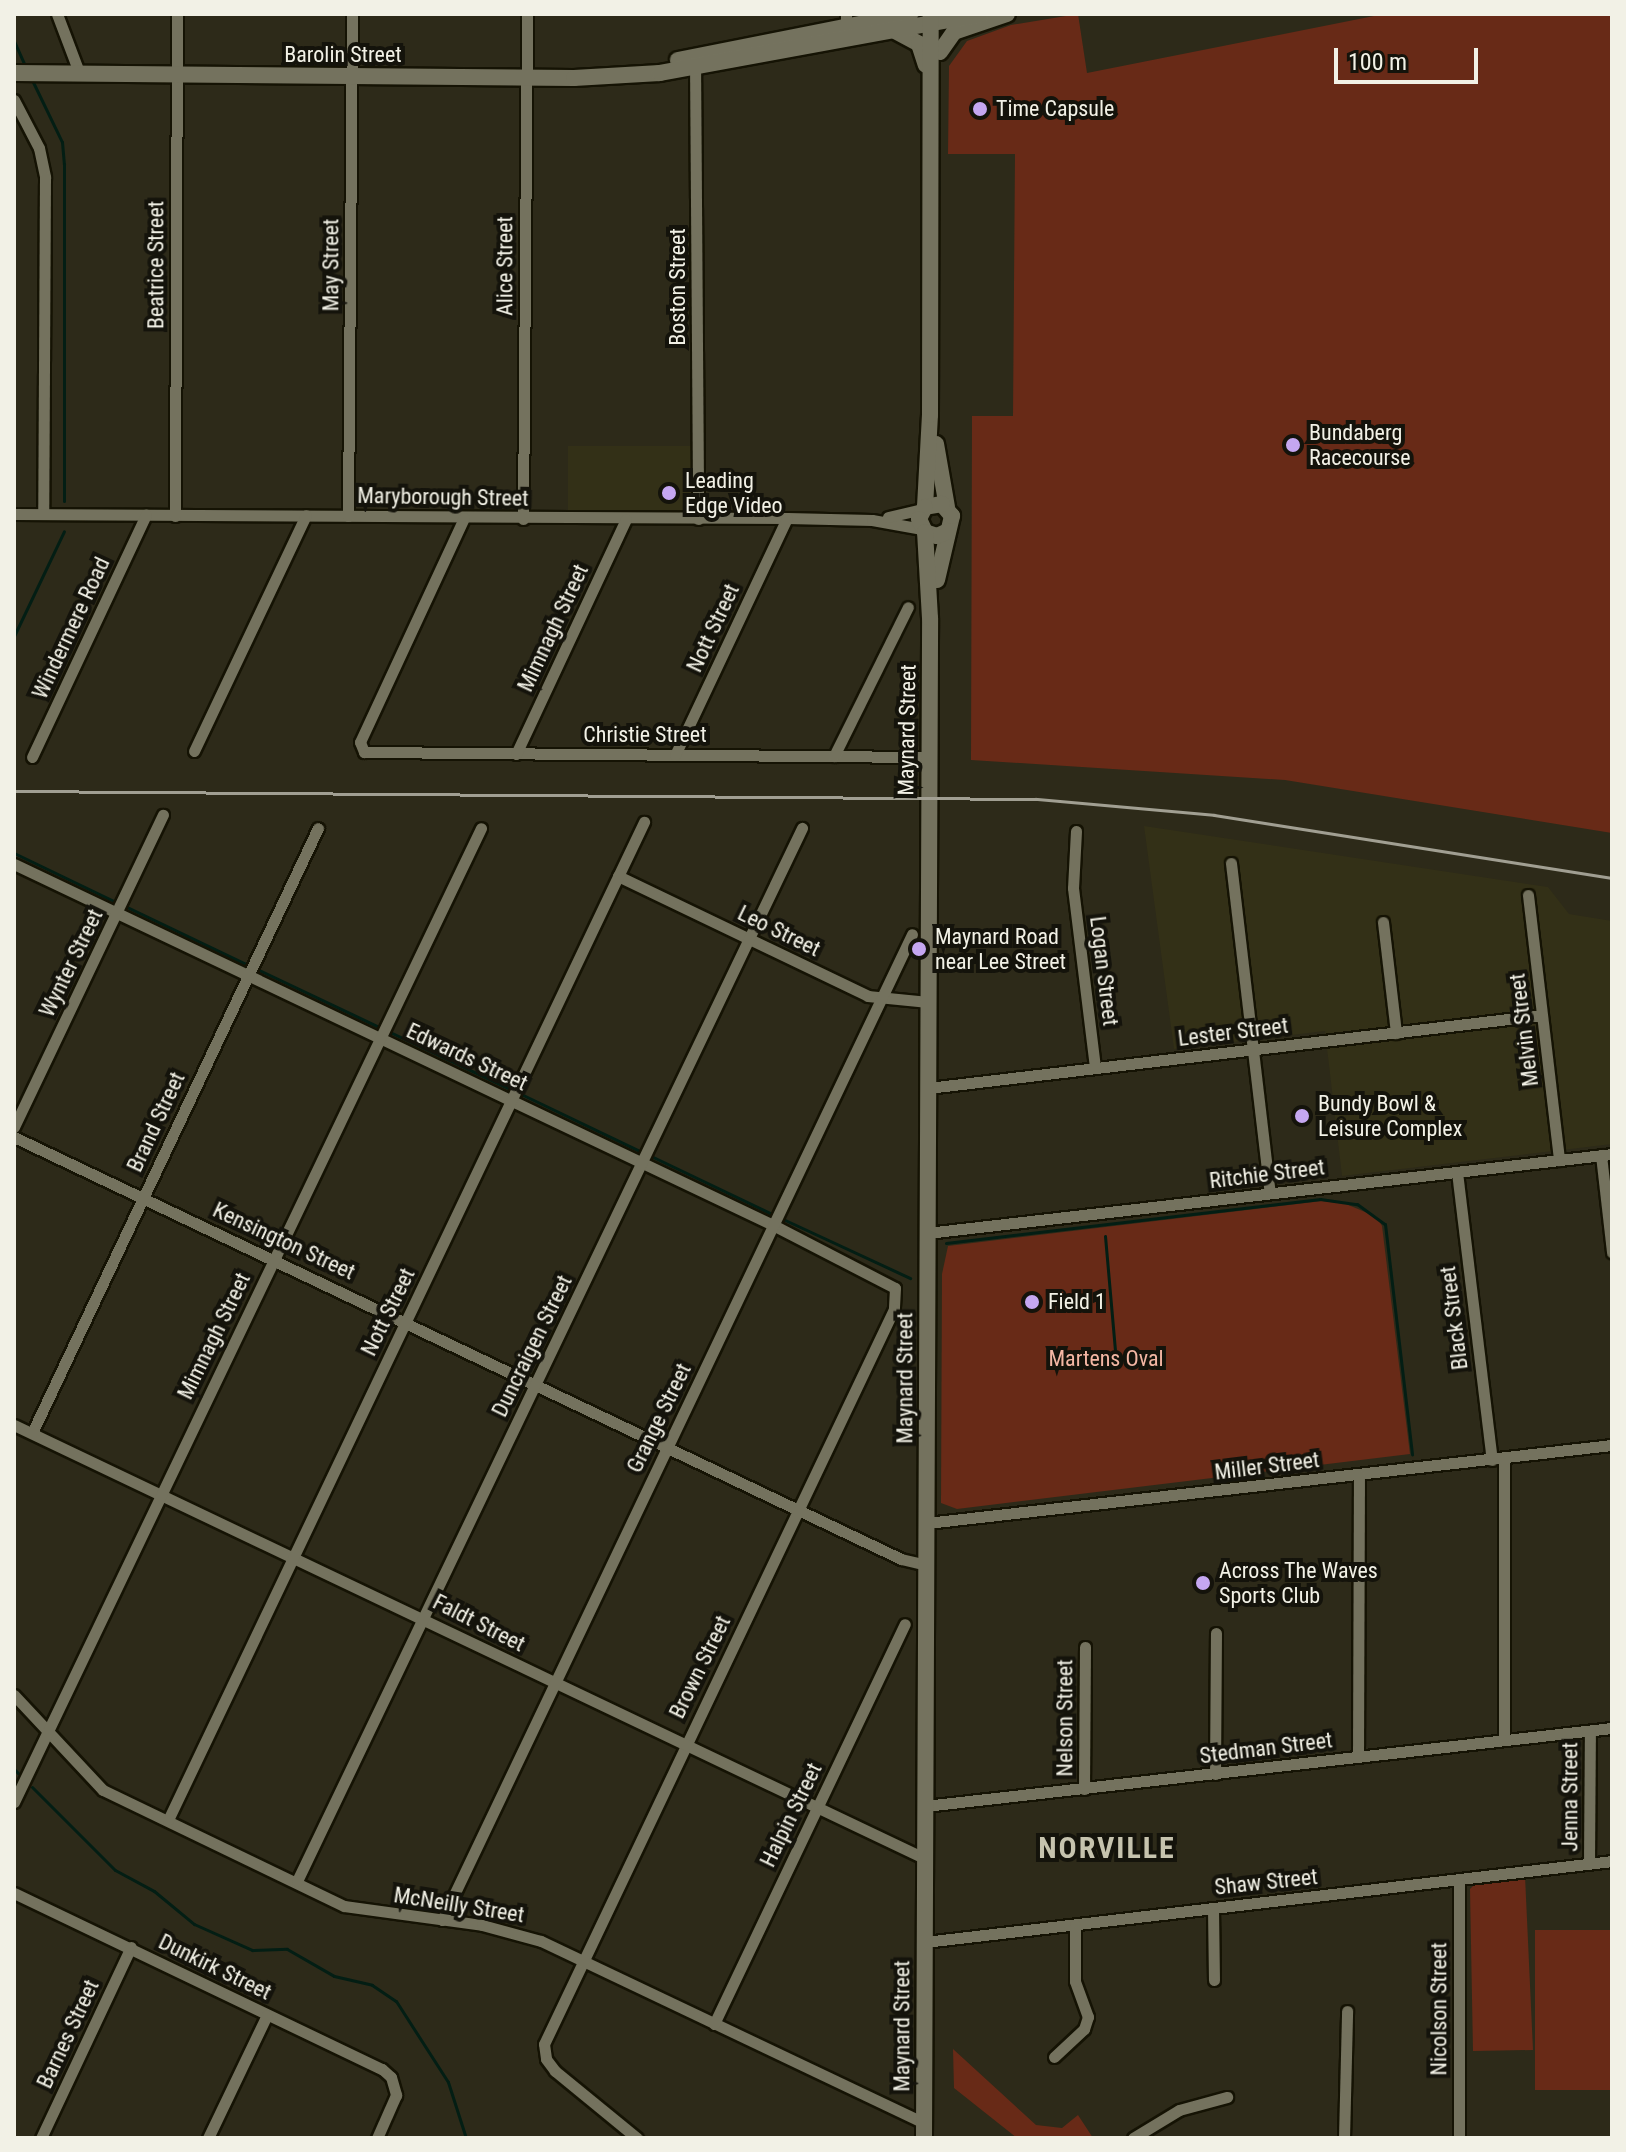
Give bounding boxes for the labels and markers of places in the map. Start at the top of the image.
place label: Time Capsule [996,96,1114,122]
marker: Time Capsule [971,100,989,118]
place label: Bundaberg Racecourse [1309,419,1411,470]
marker: Bundaberg Racecourse [1284,436,1302,454]
place label: Leading Edge Video [685,467,783,518]
marker: Leading Edge Video [660,484,678,502]
place label: Maynard Road near Lee Street [935,923,1066,974]
marker: Maynard Road near Lee Street [910,940,928,958]
place label: Bundy Bowl & Leisure Complex [1318,1090,1462,1142]
marker: Bundy Bowl & Leisure Complex [1293,1107,1311,1125]
place label: Field 1 [1048,1289,1106,1315]
marker: Field 1 [1023,1293,1041,1311]
place label: Across The Waves Sports Club [1219,1557,1378,1608]
marker: Across The Waves Sports Club [1194,1574,1212,1592]

